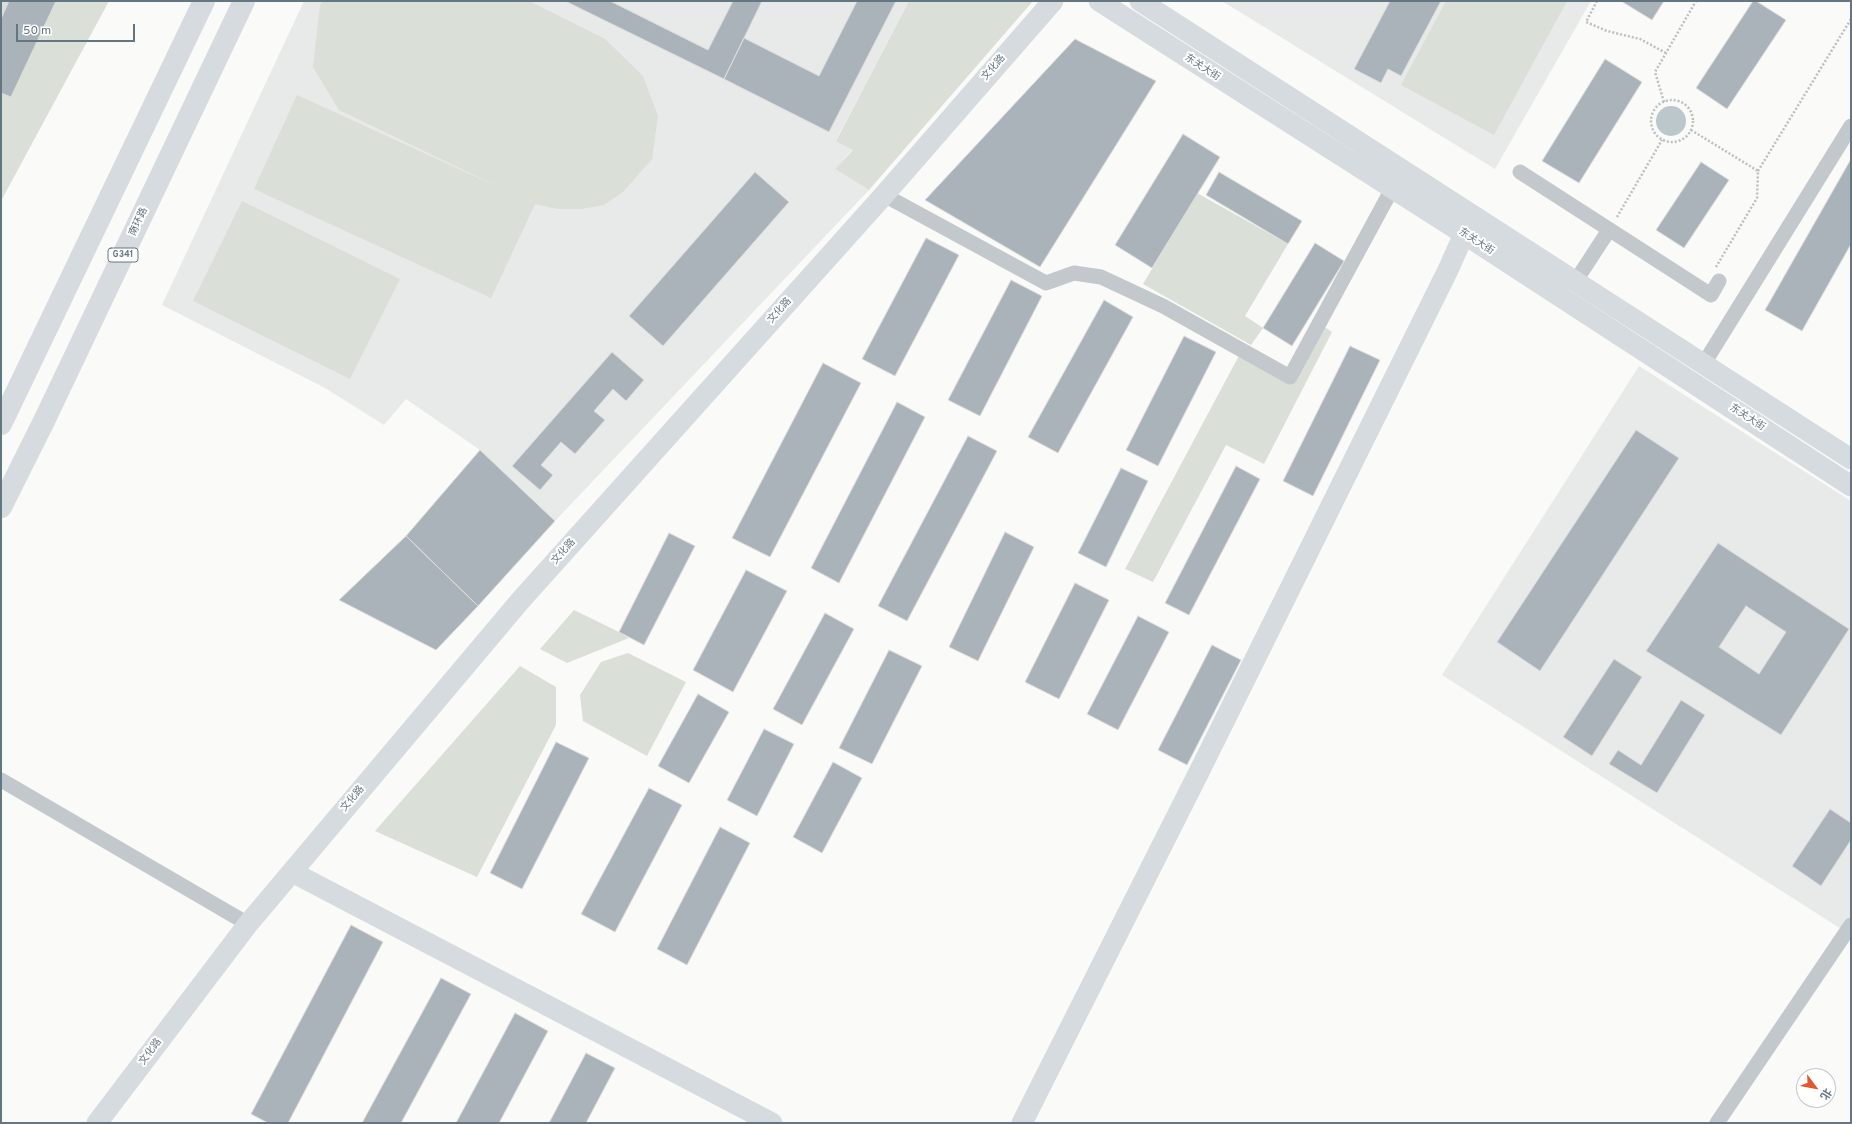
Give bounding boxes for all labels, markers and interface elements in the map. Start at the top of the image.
scale bar [18,16,137,42]
text: 50 m [23,23,51,39]
street label: 东关大街 [1182,52,1222,84]
street label: 文化路 [980,53,1008,83]
street label: 南环路 [127,206,151,238]
street label: 东关大街 [1456,226,1496,258]
road number: G341 [108,248,138,262]
street label: 文化路 [766,296,794,326]
street label: 东关大街 [1727,402,1767,434]
street label: 文化路 [550,537,578,567]
street label: 文化路 [339,784,367,814]
street label: 文化路 [137,1036,165,1068]
north arrow [1796,1068,1836,1108]
text: 北 [1816,1085,1834,1102]

